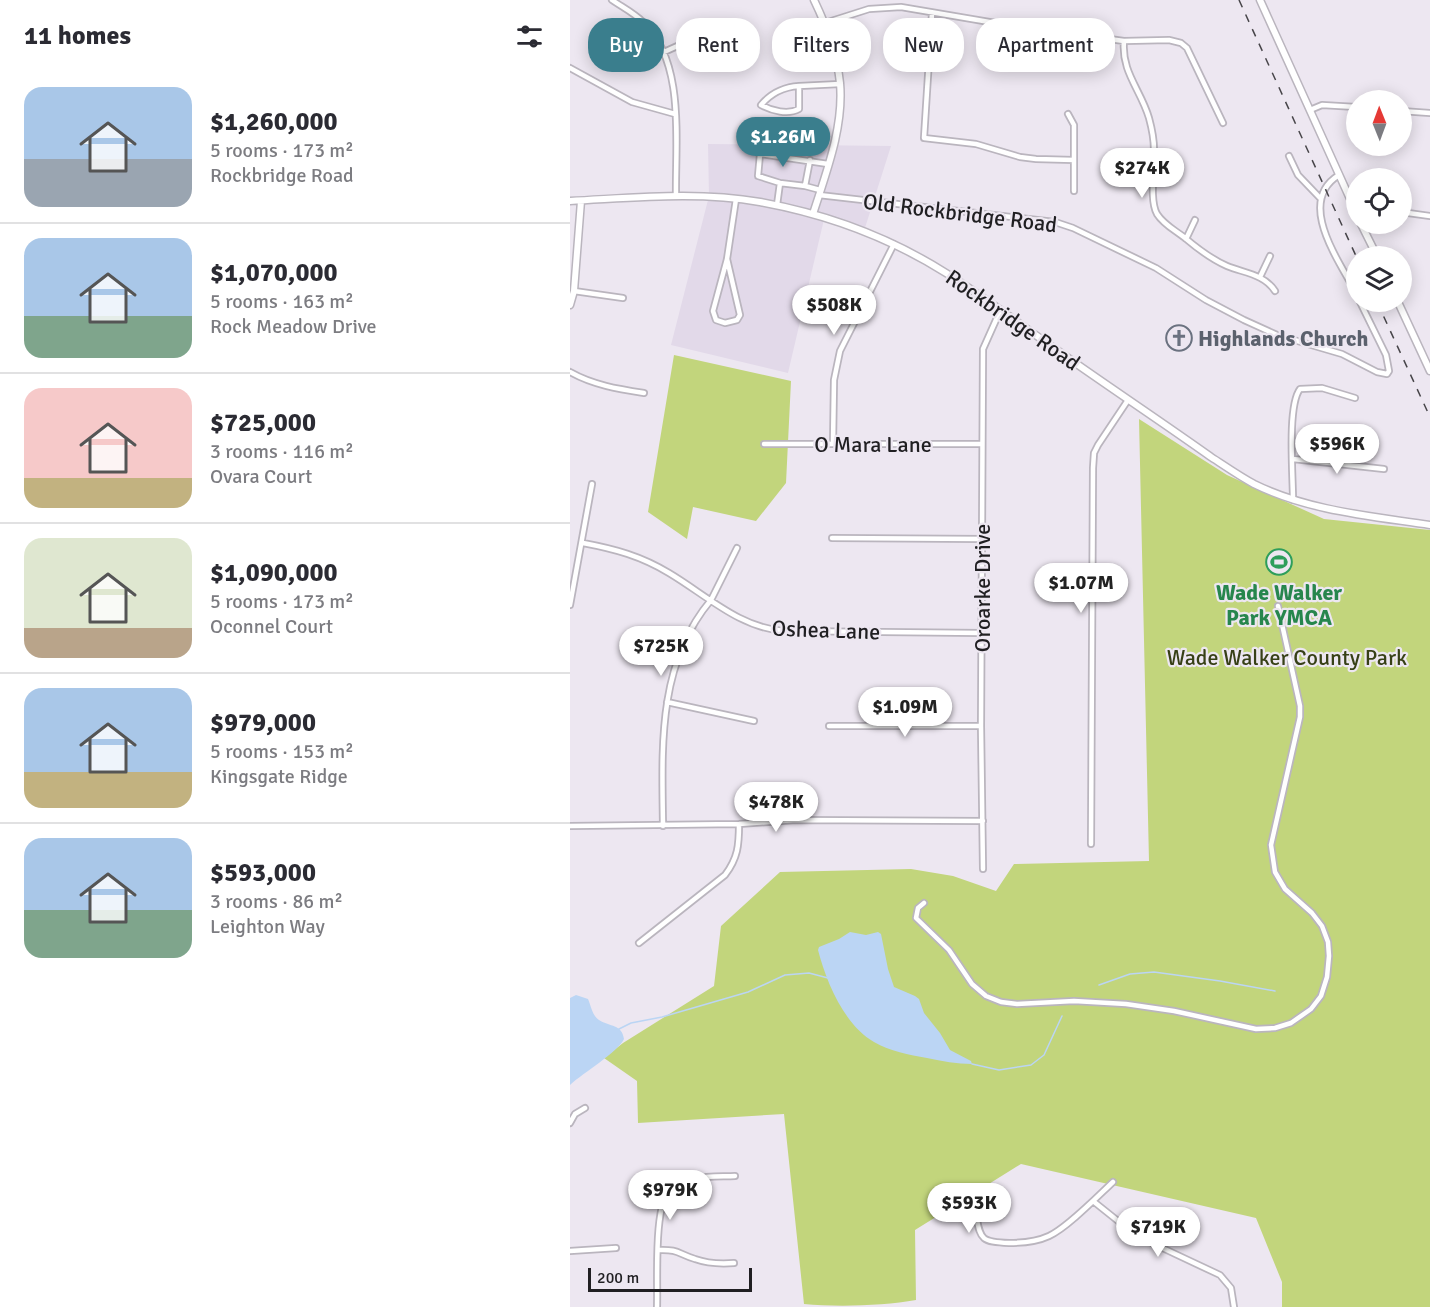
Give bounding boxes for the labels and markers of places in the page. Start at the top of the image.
pin: $1.26M [734,117,832,168]
pin: $274K [1100,148,1184,199]
pin: $508K [792,285,876,336]
church icon: Highlands Church [1164,323,1194,353]
place label: Highlands Church [1198,325,1368,352]
pin: $596K [1295,424,1379,475]
sports icon: Wade Walker Park YMCA [1264,547,1294,577]
pin: $1.07M [1032,563,1130,614]
place label: Wade Walker Park YMCA [1216,579,1342,631]
pin: $725K [619,626,703,677]
pin: $1.09M [856,687,954,738]
pin: $478K [734,782,818,833]
pin: $979K [628,1170,712,1221]
pin: $593K [927,1183,1011,1234]
pin: $719K [1116,1207,1200,1258]

